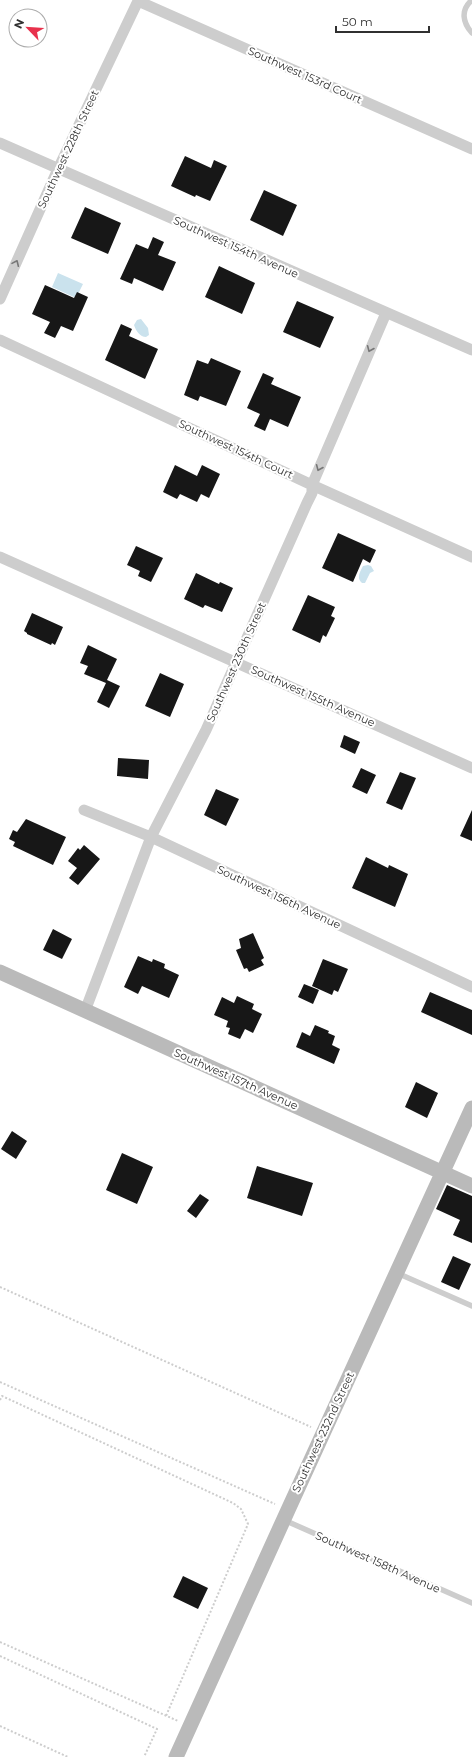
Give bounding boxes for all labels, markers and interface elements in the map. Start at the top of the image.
north arrow [8,8,48,48]
scale bar [336,8,429,34]
text: 50 m [342,14,373,29]
text: N [11,17,27,31]
street label: Southwest 153rd Court [246,43,365,107]
street label: Southwest 228th Street [34,87,102,211]
street label: Southwest 154th Avenue [171,213,301,281]
one-way arrow [11,260,19,268]
one-way arrow [367,345,375,352]
street label: Southwest 154th Court [176,416,296,482]
one-way arrow [316,464,324,472]
street label: Southwest 230th Street [203,599,269,724]
street label: Southwest 155th Avenue [249,662,378,730]
street label: Southwest 156th Avenue [215,862,343,932]
street label: Southwest 157th Avenue [172,1045,301,1113]
street label: Southwest 232nd Street [289,1369,357,1494]
street label: Southwest 158th Avenue [313,1528,443,1596]

